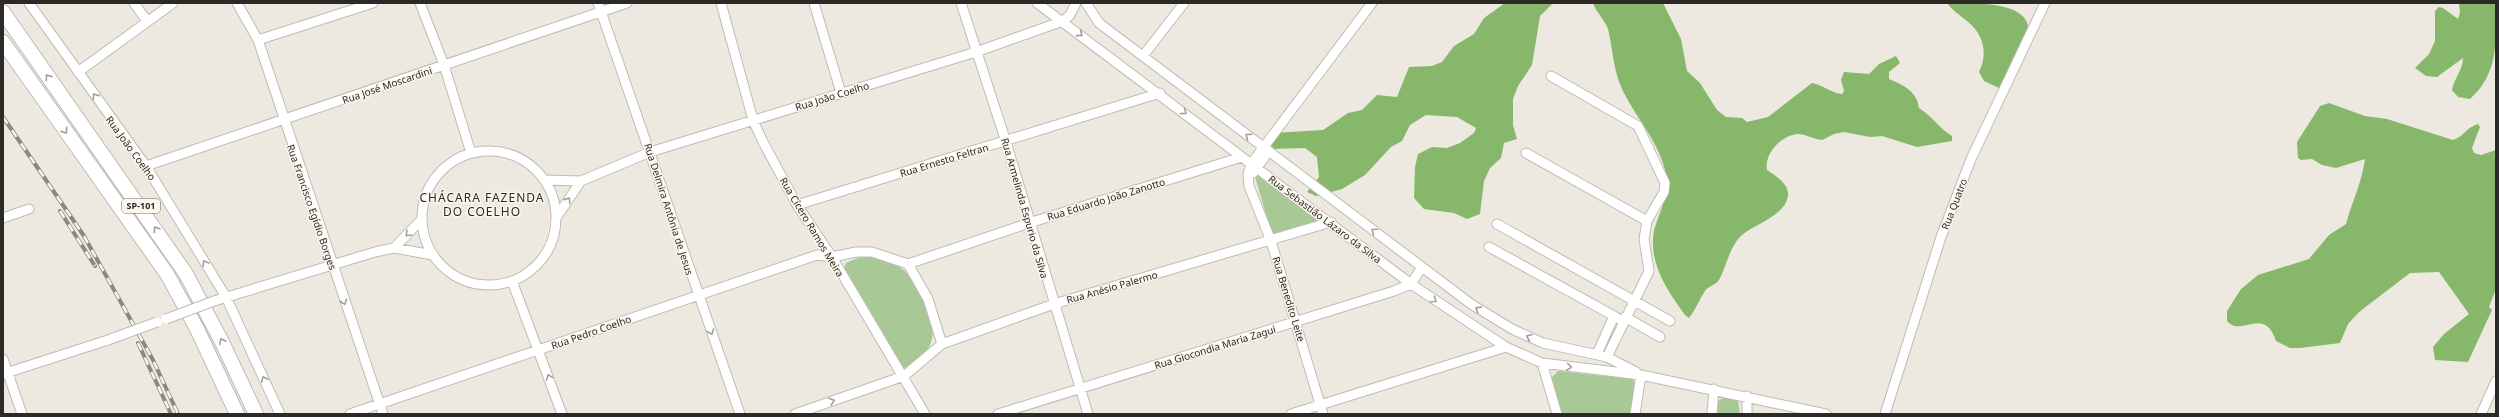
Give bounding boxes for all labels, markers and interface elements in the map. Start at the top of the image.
one-way arrow [1076,29,1083,36]
street label: Rua José Moscardini [340,63,434,107]
one-way arrow [46,75,53,82]
street label: Rua João Coelho [793,78,871,114]
one-way arrow [93,94,100,101]
one-way arrow [1180,107,1187,114]
street label: Rua João Coelho [103,113,159,183]
one-way arrow [60,127,68,134]
one-way arrow [1246,134,1253,141]
street label: Rua Armelinda Espurio da Silva [998,136,1052,280]
street label: Rua Ernesto Feltran [898,140,990,180]
street label: Rua Delmira Antônia de Jesus [641,141,697,277]
street label: Rua Francisco Egídio Borges [284,142,340,272]
street label: Rua Sebastião Lázaro da Silva [1266,172,1384,266]
street label: Rua Eduardo João Zanotto [1045,174,1167,224]
street label: Rua Cícero Ramos Meira [777,175,847,279]
street label: Rua Quatro [1938,176,1970,232]
district label: CHÁCARA FAZENDA DO COELHO [420,189,544,220]
one-way arrow [563,197,570,204]
road number: SP-101 [122,199,160,213]
one-way arrow [153,226,161,233]
one-way arrow [405,229,413,237]
one-way arrow [1372,229,1379,236]
street label: Rua Benedito Leite [1269,255,1309,344]
one-way arrow [203,260,210,267]
street label: Rua Anésio Palermo [1065,267,1159,307]
one-way arrow [1429,295,1436,302]
one-way arrow [340,299,348,306]
one-way arrow [1475,306,1482,314]
street label: Rua Pedro Coelho [549,312,633,352]
street label: Rua Giocondia Maria Zagui [1153,322,1277,372]
one-way arrow [706,328,714,335]
one-way arrow [1526,334,1533,342]
one-way arrow [219,338,226,345]
one-way arrow [1566,362,1572,371]
one-way arrow [545,374,553,381]
one-way arrow [261,375,269,383]
one-way arrow [828,397,835,406]

